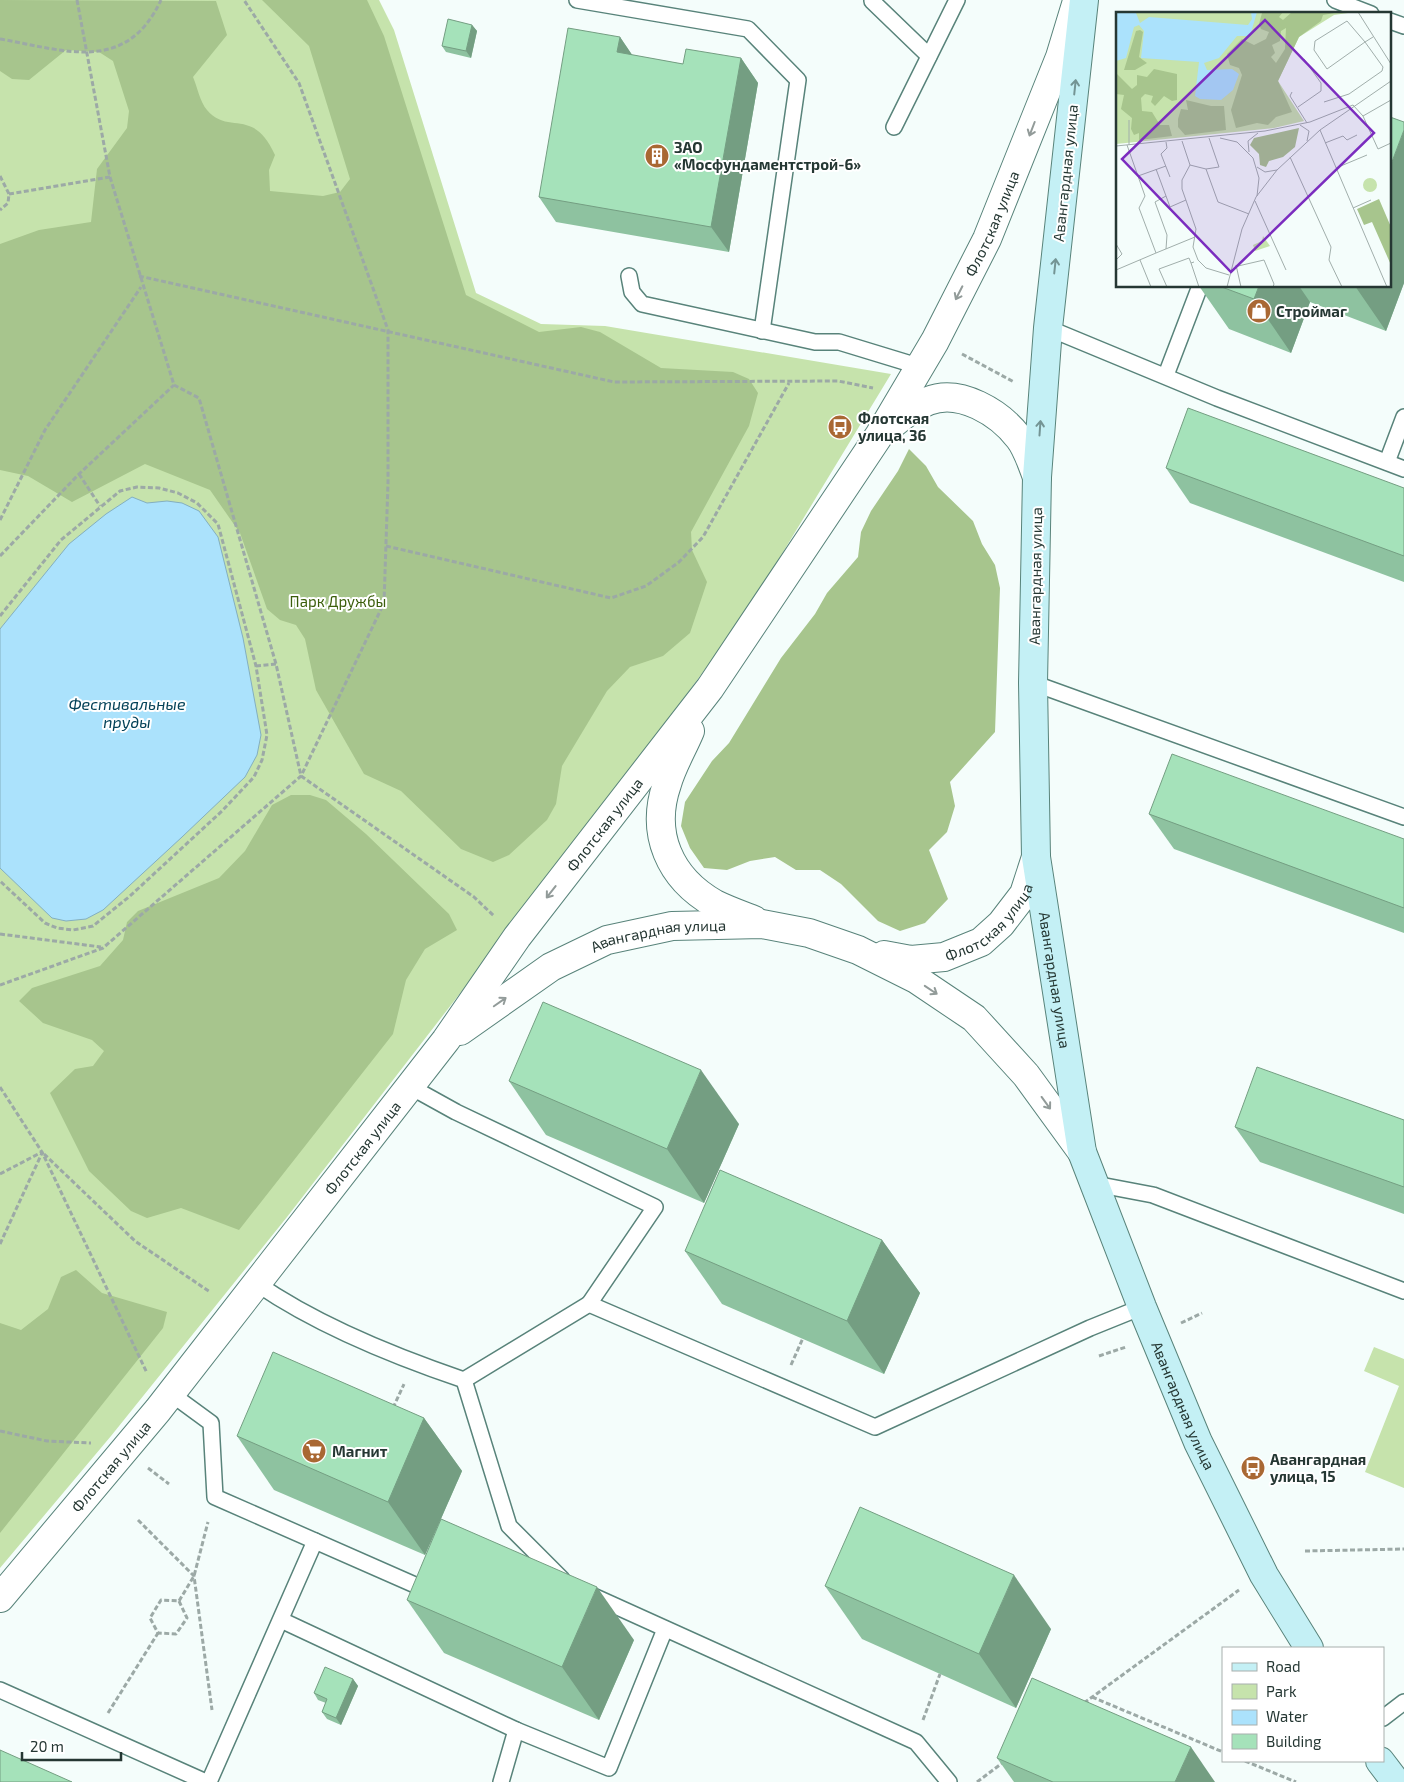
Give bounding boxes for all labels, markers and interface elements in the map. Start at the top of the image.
inset map [1116,12,1392,288]
one-way arrow [1070,80,1080,96]
street label: Авангардная улица [1049,104,1082,243]
one-way arrow [1027,120,1036,136]
place label: ЗАО «Мосфундаментстрой-6» [674,138,861,173]
building icon: ЗАО «Мосфундаментстрой-6» [644,143,670,169]
street label: Флотская улица [961,168,1023,279]
one-way arrow [1050,258,1060,274]
one-way arrow [954,285,963,300]
shop icon: Строймаг [1246,298,1272,324]
place label: Строймаг [1276,302,1347,320]
place label: Флотская улица, 36 [858,409,929,444]
bus stop icon: Флотская улица, 36 [827,414,853,440]
one-way arrow [1036,420,1045,436]
street label: Авангардная улица [1025,507,1046,645]
park label: Парк Дружбы [290,592,386,611]
water label: Фестивальные пруды [68,694,186,731]
street label: Флотская улица [562,774,646,875]
street label: Флотская улица [942,881,1036,965]
one-way arrow [546,886,557,899]
street label: Авангардная улица [1036,911,1075,1050]
street label: Авангардная улица [587,916,726,956]
one-way arrow [924,985,938,995]
one-way arrow [493,997,507,1007]
one-way arrow [1041,1096,1051,1110]
street label: Флотская улица [320,1097,404,1198]
street label: Авангардная улица [1148,1338,1219,1473]
street label: Флотская улица [67,1417,154,1516]
supermarket icon: Магнит [301,1438,327,1464]
place label: Магнит [332,1442,388,1460]
place label: Авангардная улица, 15 [1270,1450,1366,1485]
bus stop icon: Авангардная улица, 15 [1240,1455,1266,1481]
legend [1222,1647,1384,1762]
text: Road [1266,1657,1301,1675]
text: Park [1266,1682,1297,1700]
text: Water [1266,1707,1308,1725]
scale bar [22,1730,121,1762]
text: Building [1266,1732,1322,1750]
text: 20 m [30,1737,64,1755]

